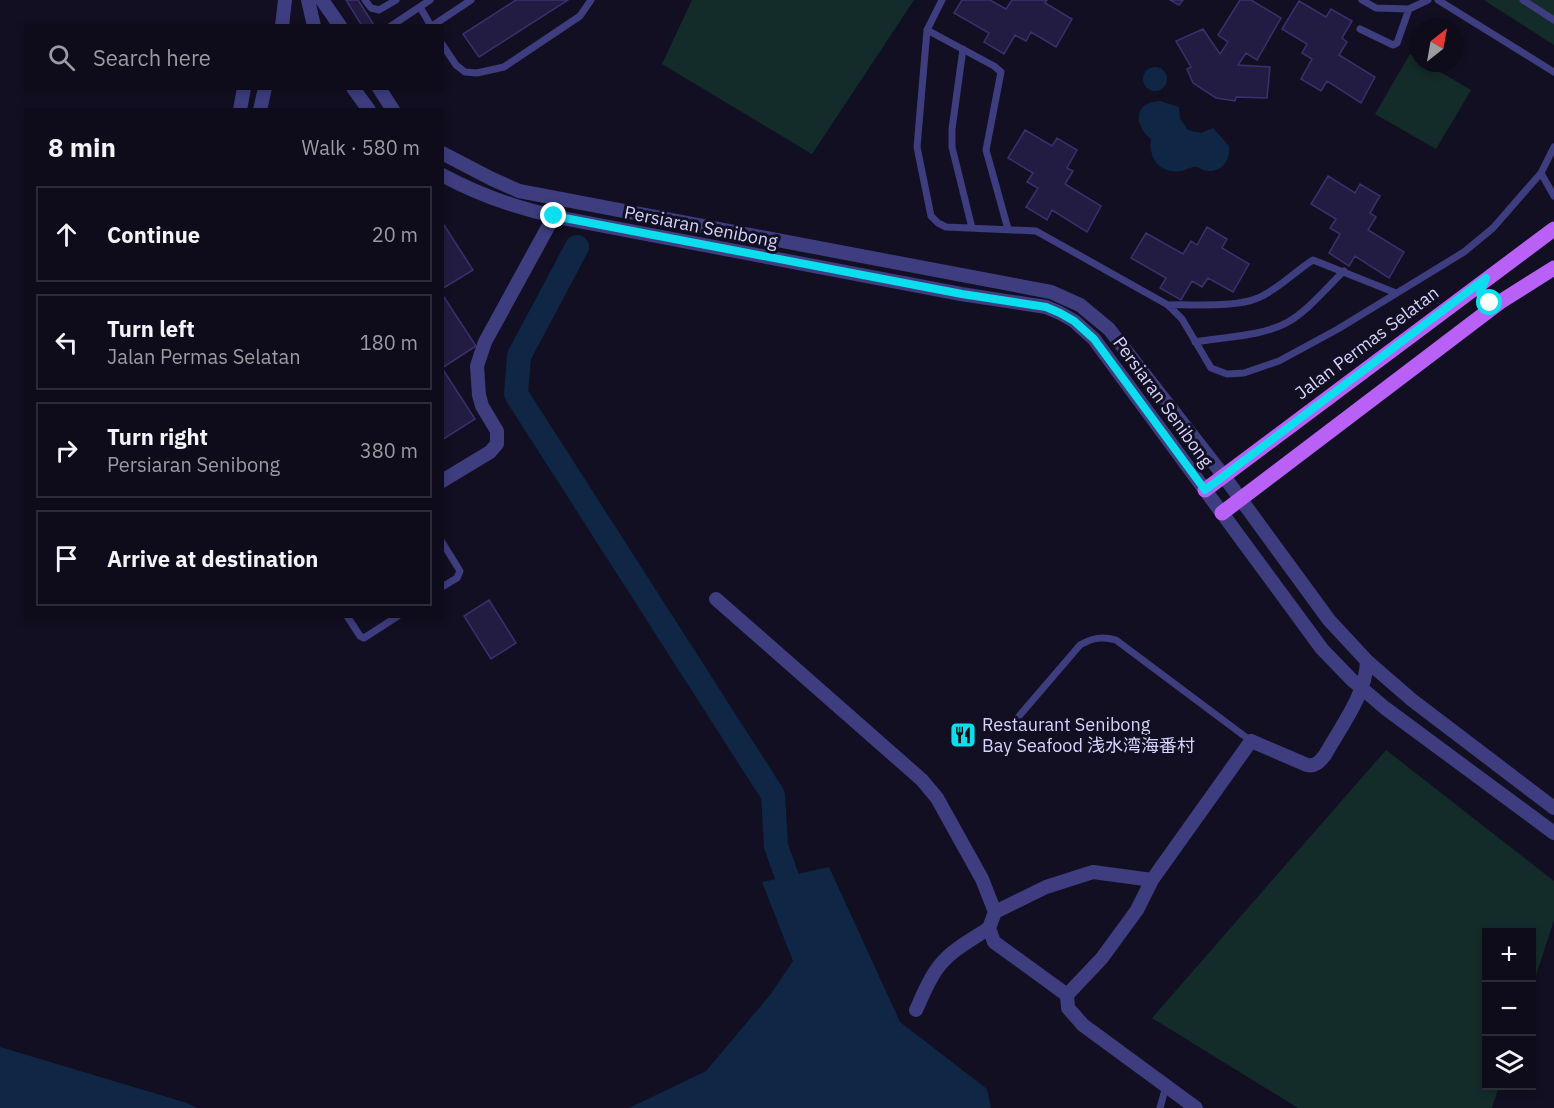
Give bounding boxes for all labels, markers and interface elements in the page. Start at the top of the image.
north arrow [1410,18,1464,72]
search box [24,24,444,90]
icon: search [45,41,78,74]
text: Search here [93,43,211,72]
text: 8 min [48,130,116,164]
text: Walk · 580 m [302,134,420,161]
street label: Persiaran Senibong [622,200,780,253]
route end [540,202,566,228]
icon: ahead [50,218,83,251]
text: Continue [107,220,200,249]
text: 20 m [372,221,418,248]
street label: Jalan Permas Selatan [1290,281,1443,404]
route start [1476,289,1502,315]
text: Turn left [107,314,195,343]
icon: left [50,326,83,359]
text: 180 m [360,329,418,356]
street label: Persiaran Senibong [1108,332,1219,472]
text: Jalan Permas Selatan [107,343,301,370]
text: Turn right [107,422,208,451]
icon: right [50,434,83,467]
text: 380 m [360,437,418,464]
text: Persiaran Senibong [107,451,280,478]
icon: arrive [50,542,83,575]
text: Arrive at destination [107,544,318,573]
place label: Restaurant Senibong Bay Seafood 浅水湾海番村 [982,713,1195,757]
restaurant icon: Restaurant Senibong Bay Seafood 浅水湾海番村 [948,720,978,750]
map controls [1482,928,1536,1090]
button: + [1482,928,1536,982]
button: − [1482,982,1536,1036]
button: layers [1482,1036,1536,1090]

